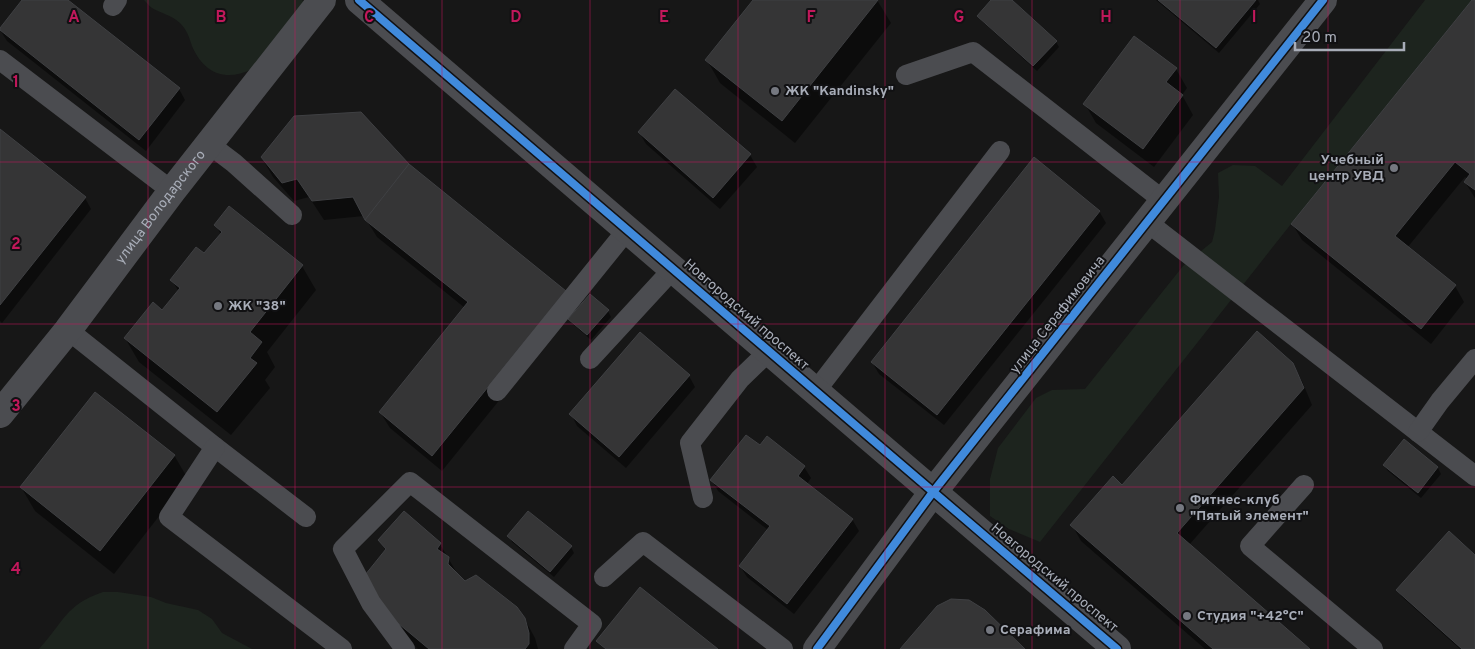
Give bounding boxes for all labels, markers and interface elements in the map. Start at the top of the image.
text: A [68,8,80,28]
text: B [215,8,227,28]
text: C [364,8,374,28]
text: D [510,8,522,28]
text: E [659,8,669,28]
text: F [806,8,816,28]
text: G [954,8,964,28]
text: H [1100,8,1112,28]
text: I [1252,8,1256,28]
scale bar [1295,20,1404,52]
text: 20 m [1302,29,1337,48]
text: 1 [13,73,19,93]
place label: ЖК "Kandinsky" [785,83,894,100]
marker: ЖК "Kandinsky" [769,85,781,97]
street label: улица Володарского [112,146,210,267]
place label: Учебный центр УВД [1309,152,1384,185]
marker: Учебный центр УВД [1388,162,1400,174]
text: 2 [11,235,21,255]
street label: улица Серафимовича [1007,253,1109,377]
street label: Новгородский проспект [680,256,812,374]
place label: ЖК "38" [228,298,286,315]
marker: ЖК "38" [212,300,224,312]
text: 3 [11,397,21,417]
place label: Фитнес-клуб "Пятый элемент" [1190,492,1309,525]
marker: Фитнес-клуб "Пятый элемент" [1174,502,1186,514]
street label: Новгородский проспект [987,520,1121,636]
text: 4 [11,560,21,580]
place label: Студия "+42°C" [1197,608,1304,625]
marker: Студия "+42°C" [1181,610,1193,622]
place label: Серафима [1000,622,1071,639]
marker: Серафима [984,624,996,636]

